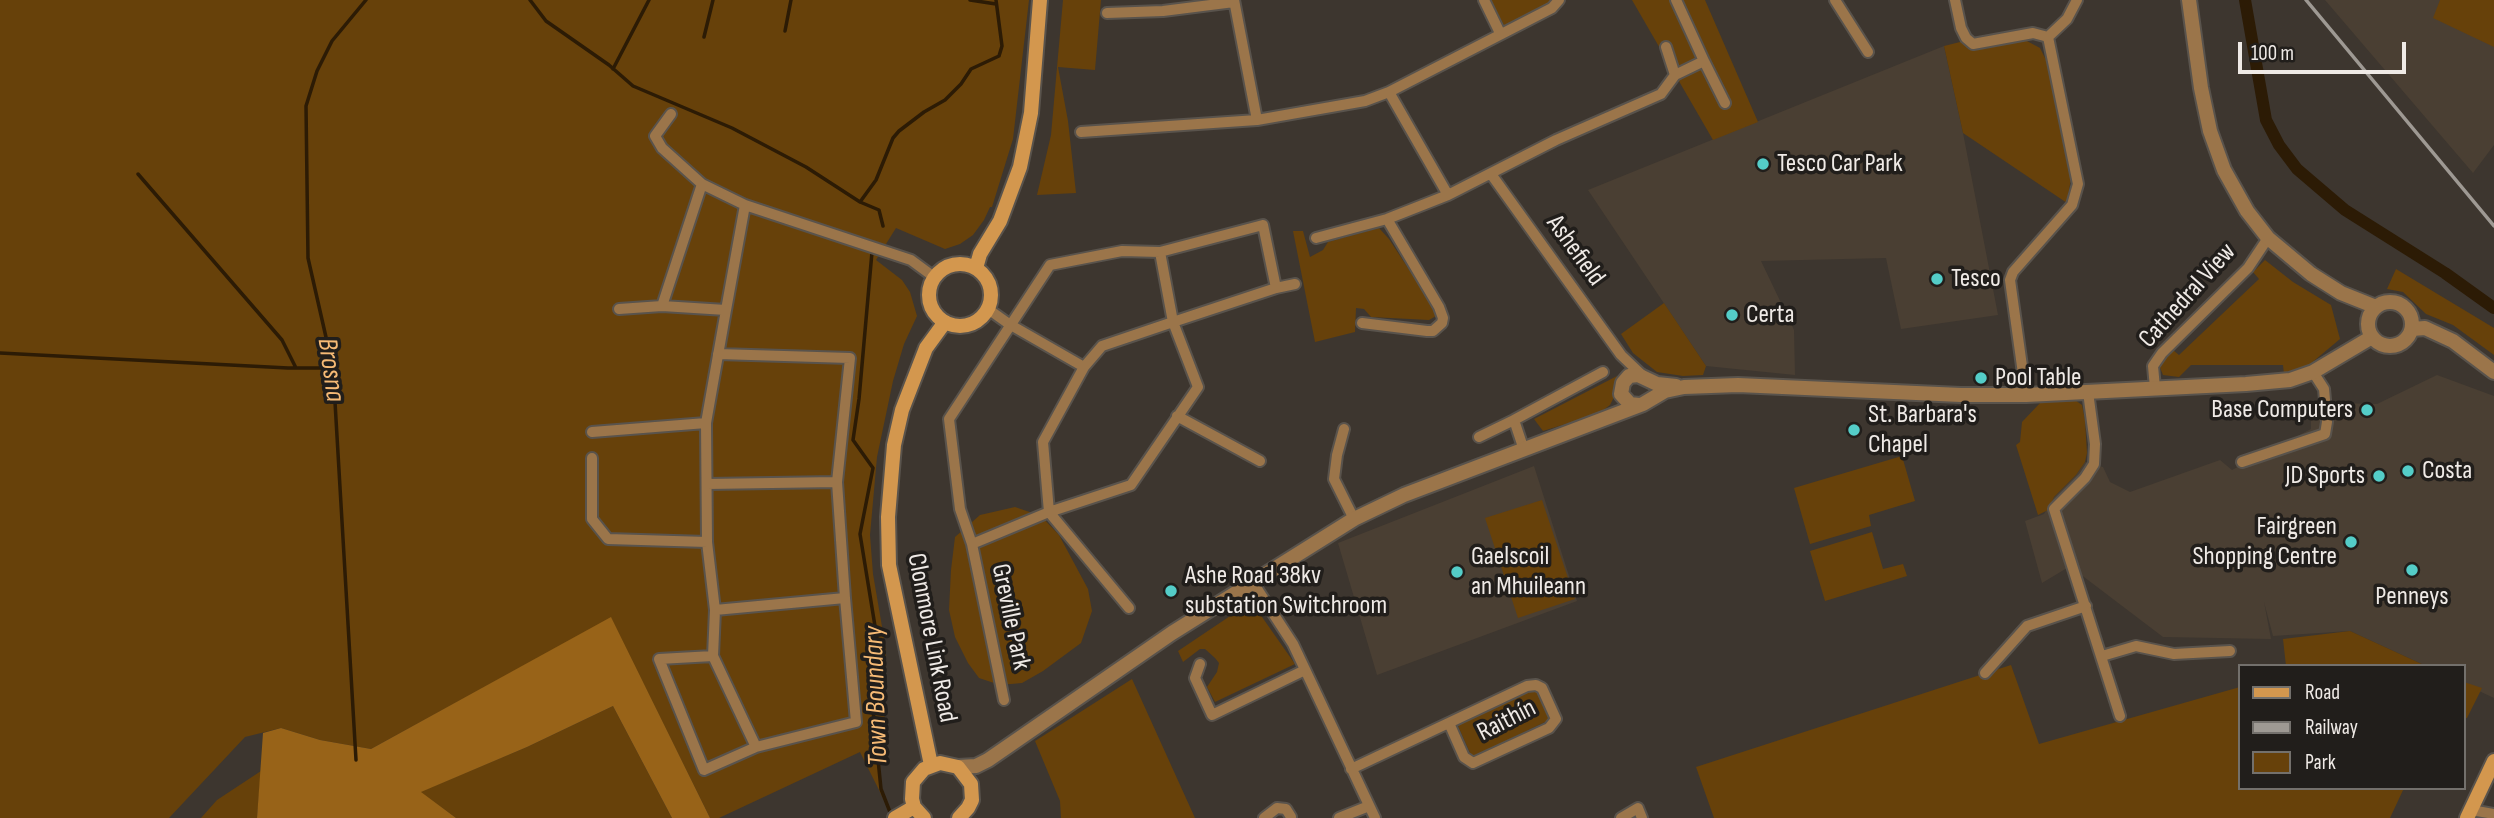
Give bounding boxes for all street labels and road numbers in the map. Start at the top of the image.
street label: Ashefield [1539,210,1611,292]
street label: Cathedral View [2133,237,2243,355]
street label: Clonmore Link Road [899,551,963,725]
street label: Greville Park [984,561,1036,673]
street label: Raithín [1473,693,1541,749]

